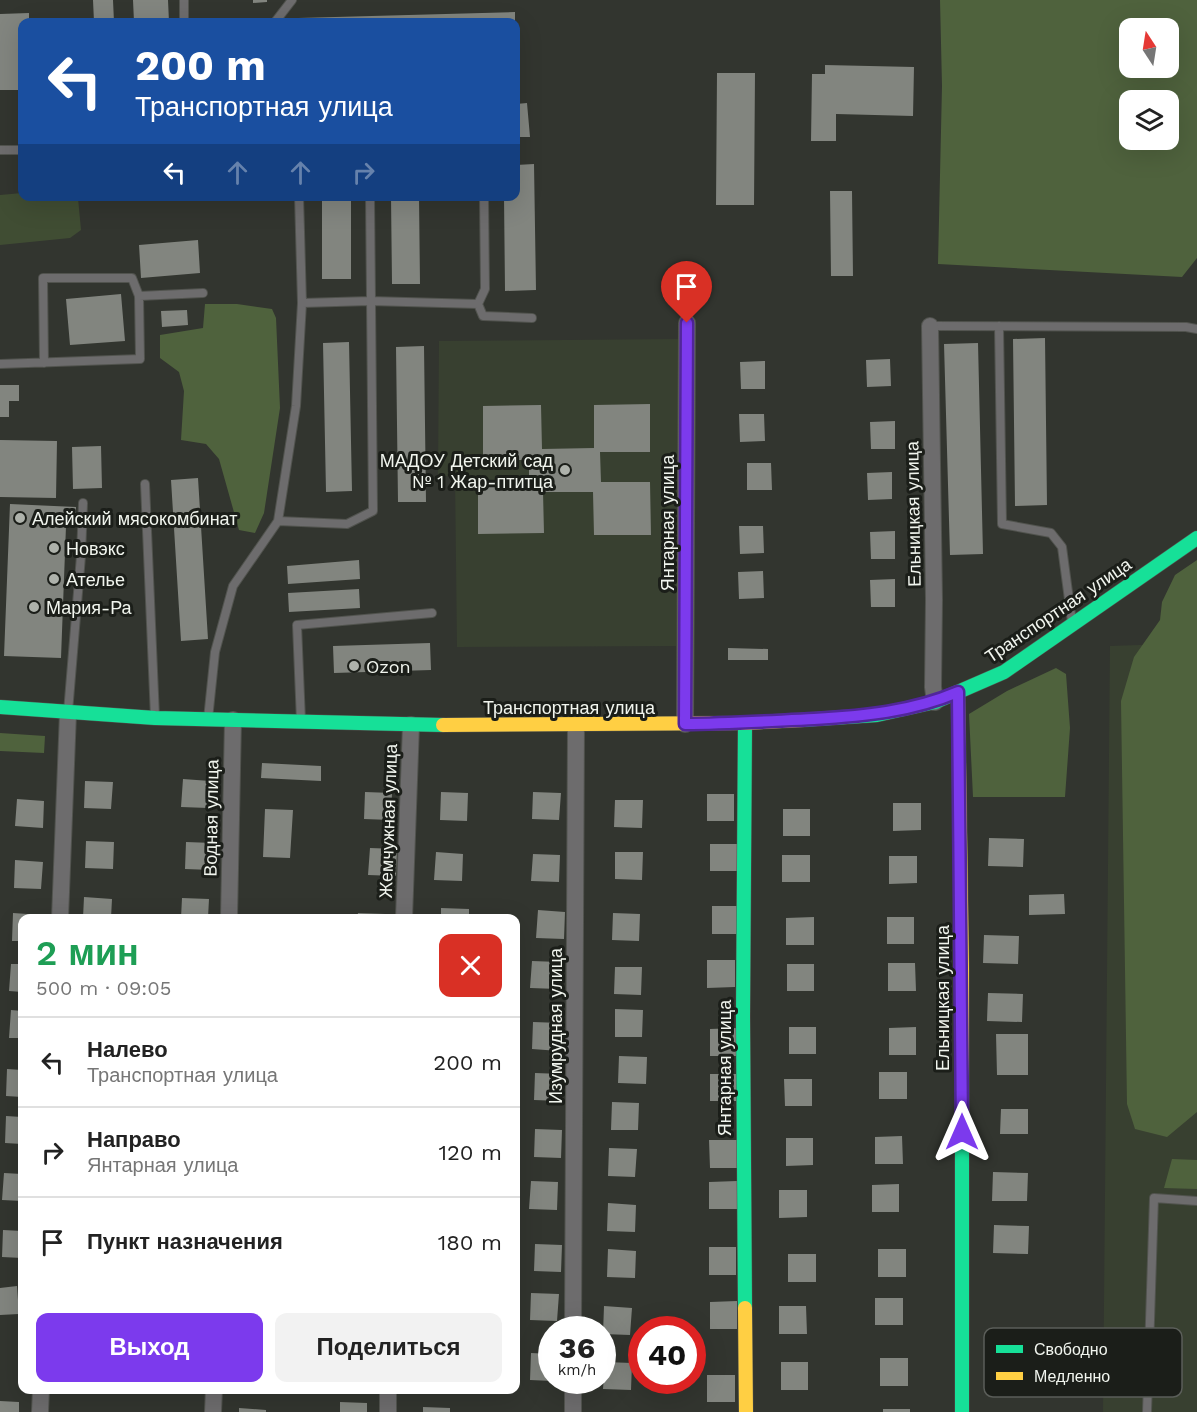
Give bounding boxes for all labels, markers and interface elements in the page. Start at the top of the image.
north arrow [1119,18,1179,78]
map controls [1119,18,1179,150]
text: 200 m [135,41,266,90]
icon: left [36,42,114,120]
button: layers [1119,90,1179,150]
text: Транспортная улица [135,91,393,123]
icon: left [158,156,191,189]
icon: ahead [221,156,254,189]
icon: ahead [284,156,317,189]
icon: right [347,156,380,189]
pin [661,261,712,323]
icon: arrive [670,270,703,303]
street label: Ельницкая улица [901,440,925,587]
place label: МАДОУ Детский сад № 1 Жар-птитца [380,450,554,492]
street label: Янтарная улица [657,454,678,591]
marker: МАДОУ Детский сад № 1 Жар-птитца [558,463,572,477]
place label: Алейский мясокомбинат [32,508,237,529]
marker: Алейский мясокомбинат [13,511,27,525]
place label: Новэкс [66,538,125,559]
marker: Новэкс [47,541,61,555]
street label: Транспортная улица [981,553,1136,667]
place label: Ателье [66,569,125,590]
marker: Ателье [47,572,61,586]
place label: Мария-Ра [46,597,133,618]
marker: Мария-Ра [27,600,41,614]
place label: Ozon [366,656,411,677]
marker: Ozon [347,659,361,673]
street label: Транспортная улица [483,697,656,718]
street label: Жемчужная улица [375,742,401,899]
street label: Водная улица [199,758,223,877]
street label: Ельницкая улица [932,924,953,1071]
text: 2 мин [36,932,139,974]
button: close [439,934,502,997]
street label: Изумрудная улица [545,947,566,1104]
text: 500 m · 09:05 [36,976,171,1000]
street label: Янтарная улица [714,999,735,1136]
text: Налево [87,1037,168,1062]
icon: left [36,1046,69,1079]
text: 200 m [433,1050,502,1075]
text: Транспортная улица [87,1063,278,1087]
position arrow [930,1100,994,1164]
text: Направо [87,1127,181,1152]
icon: right [36,1136,69,1169]
text: 120 m [438,1140,502,1165]
text: Янтарная улица [87,1153,238,1177]
icon: arrive [36,1226,69,1259]
text: Пункт назначения [87,1229,283,1254]
text: 180 m [438,1230,502,1255]
button: Выход [36,1313,263,1382]
button: Поделиться [275,1313,502,1382]
speed limit sign: 40 [628,1316,706,1394]
legend [984,1328,1182,1397]
text: 36 [559,1330,595,1365]
text: Свободно [1034,1340,1108,1359]
text: km/h [558,1361,596,1379]
text: Медленно [1034,1367,1110,1386]

